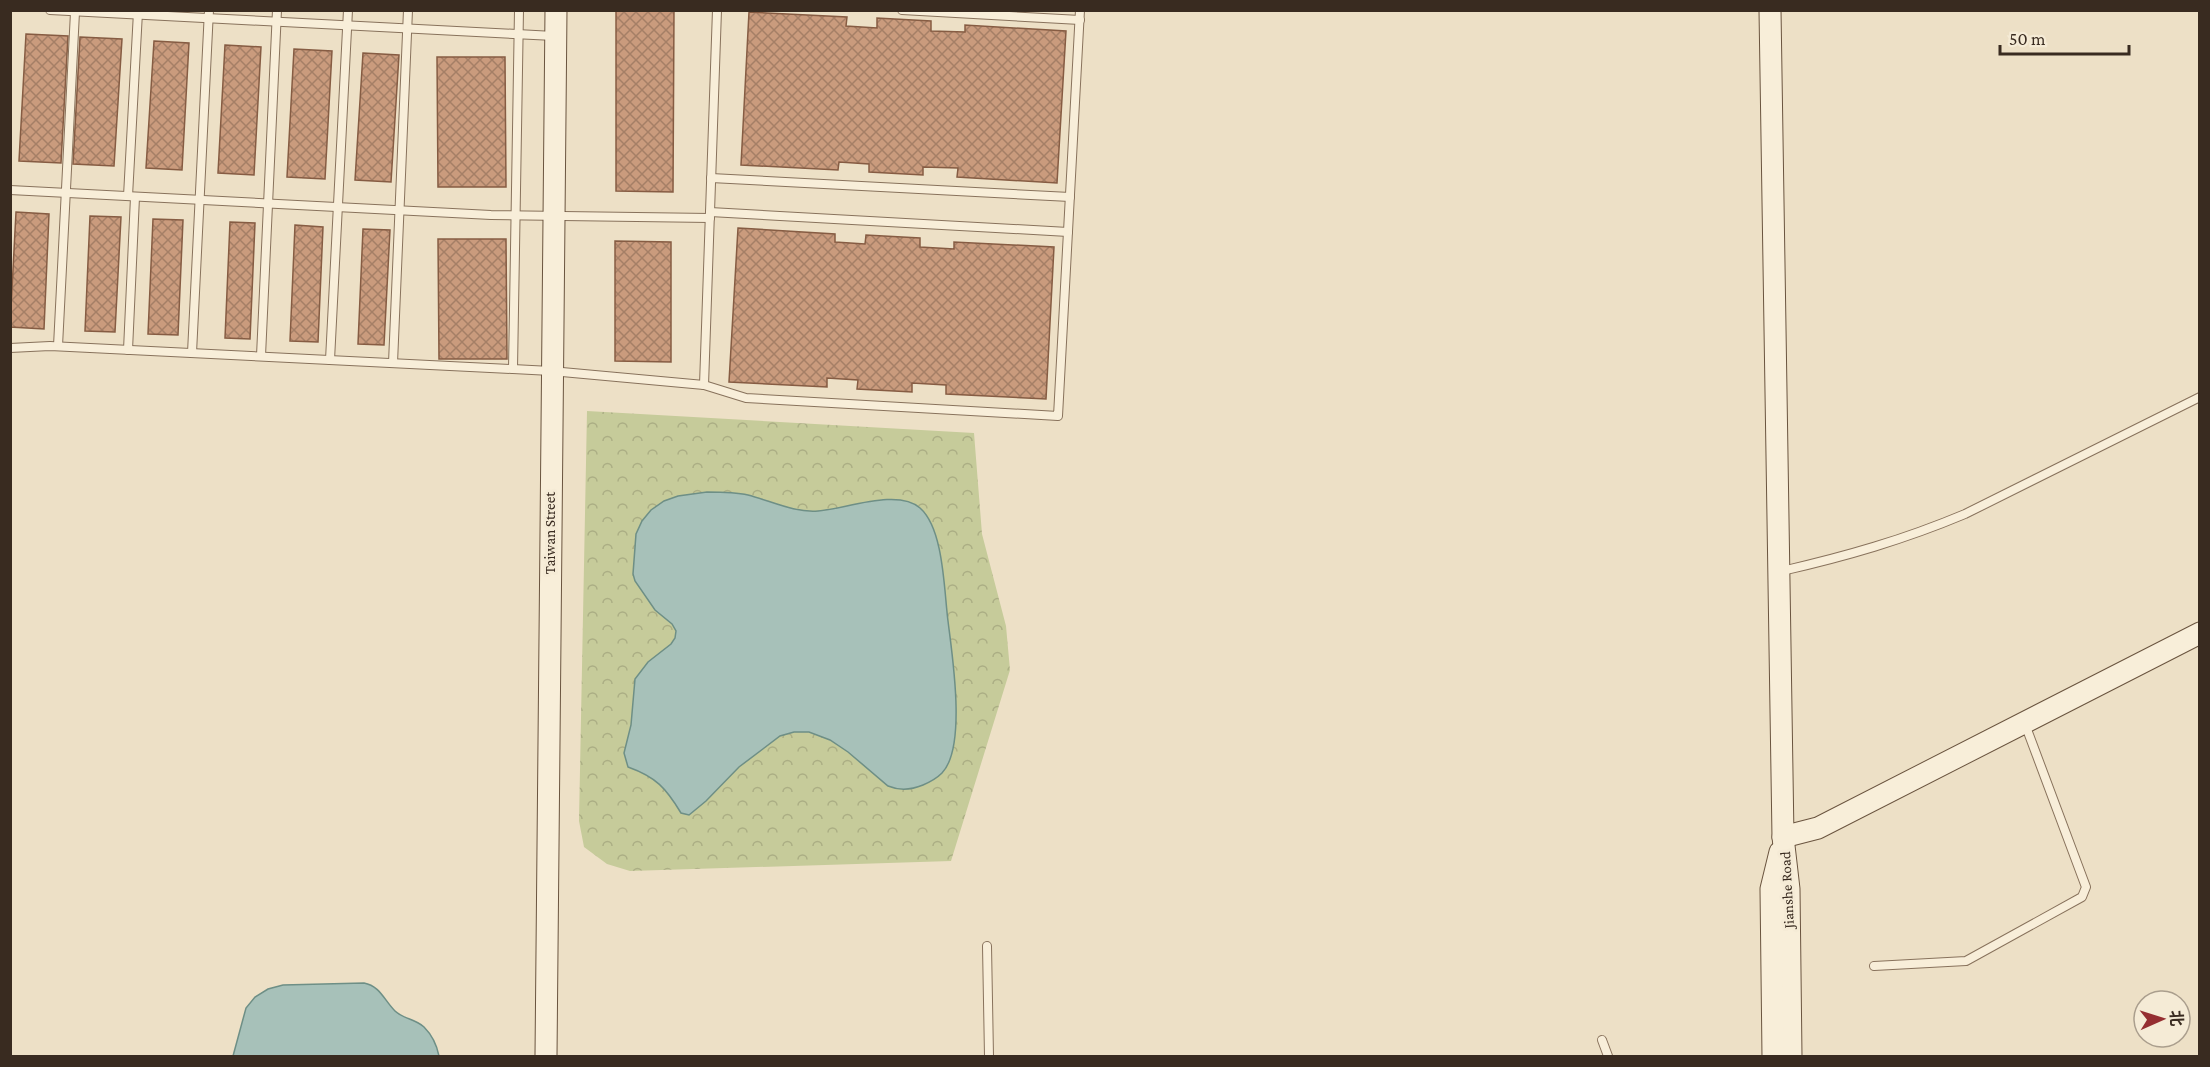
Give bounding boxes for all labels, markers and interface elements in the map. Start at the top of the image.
scale bar [2000,18,2129,56]
text: 50 m [2009,29,2046,49]
street label: Taiwan Street [542,491,558,574]
street label: Jianshe Road [1777,851,1798,931]
north arrow [2132,989,2192,1049]
text: 北 [2168,1010,2185,1027]

